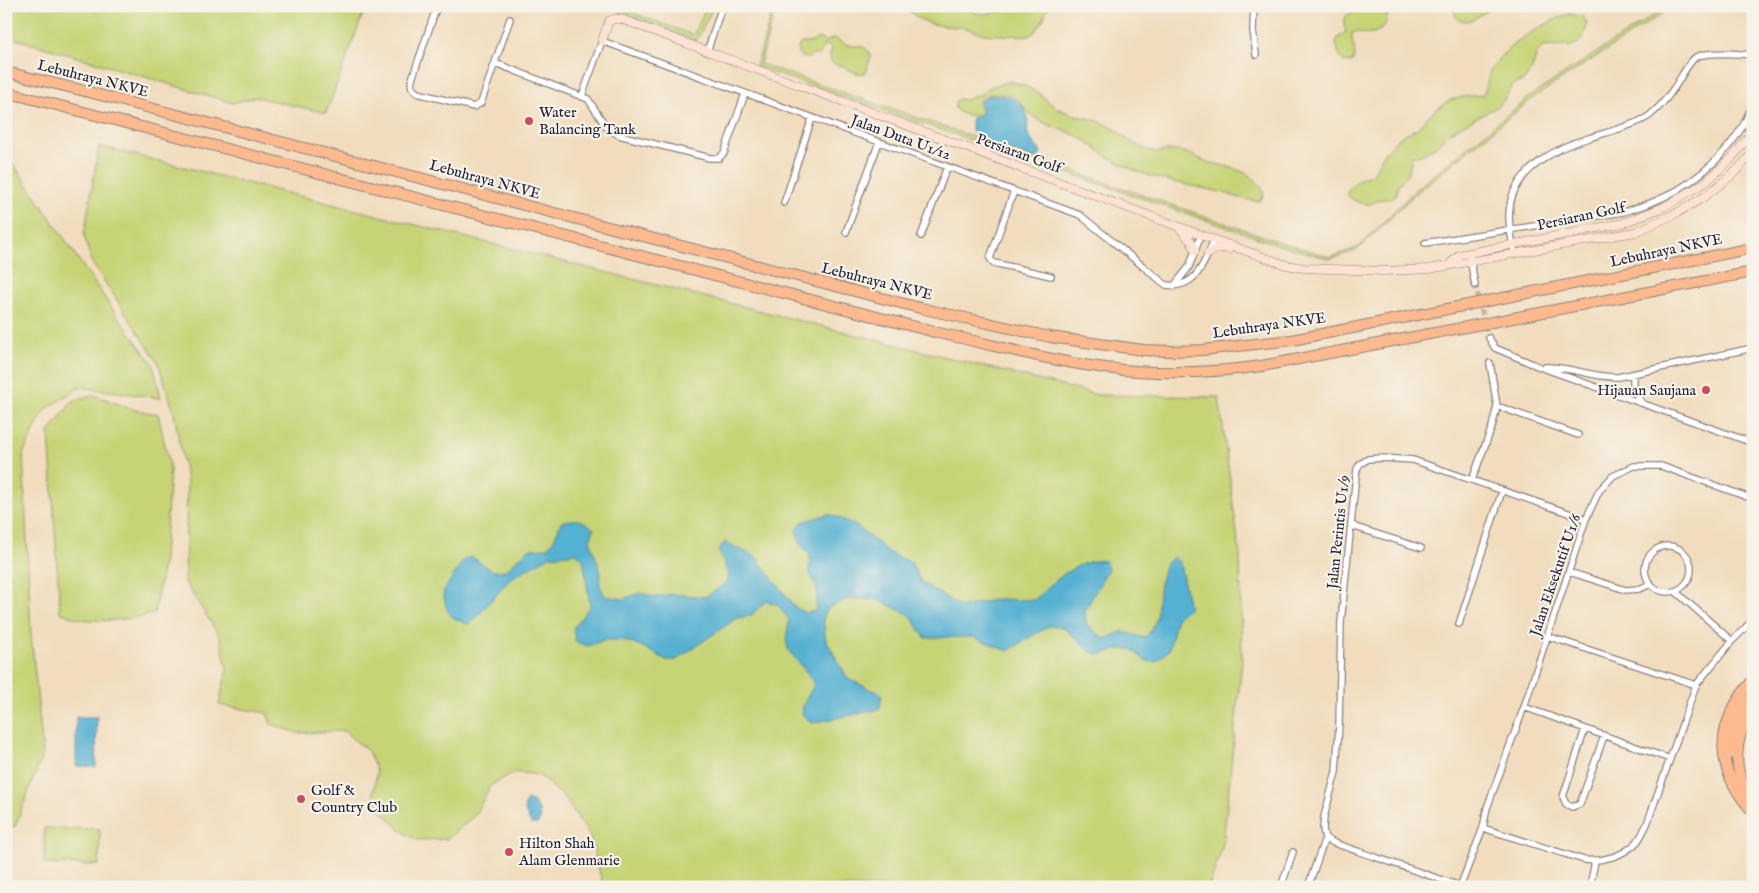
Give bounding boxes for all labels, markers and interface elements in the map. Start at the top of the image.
street label: Lebuhraya NKVE [35,55,151,102]
place label: Water Balancing Tank [539,103,637,139]
street label: Jalan Duta U1/12 [846,110,953,164]
marker: Water Balancing Tank [523,115,535,127]
street label: Persiaran Golf [974,129,1066,179]
street label: Lebuhraya NKVE [427,156,542,203]
street label: Persiaran Golf [1535,197,1629,235]
street label: Lebuhraya NKVE [1608,229,1724,272]
street label: Lebuhraya NKVE [819,258,935,305]
street label: Lebuhraya NKVE [1211,308,1327,343]
place label: Hijauan Saujana [1597,381,1697,400]
marker: Hijauan Saujana [1700,384,1712,396]
street label: Jalan Perintis U1/9 [1323,474,1354,592]
street label: Jalan Eksekutif U1/6 [1525,511,1586,641]
place label: Golf & Country Club [311,781,397,817]
marker: Golf & Country Club [295,793,307,805]
place label: Hilton Shah Alam Glenmarie [518,834,620,870]
marker: Hilton Shah Alam Glenmarie [503,846,515,858]

